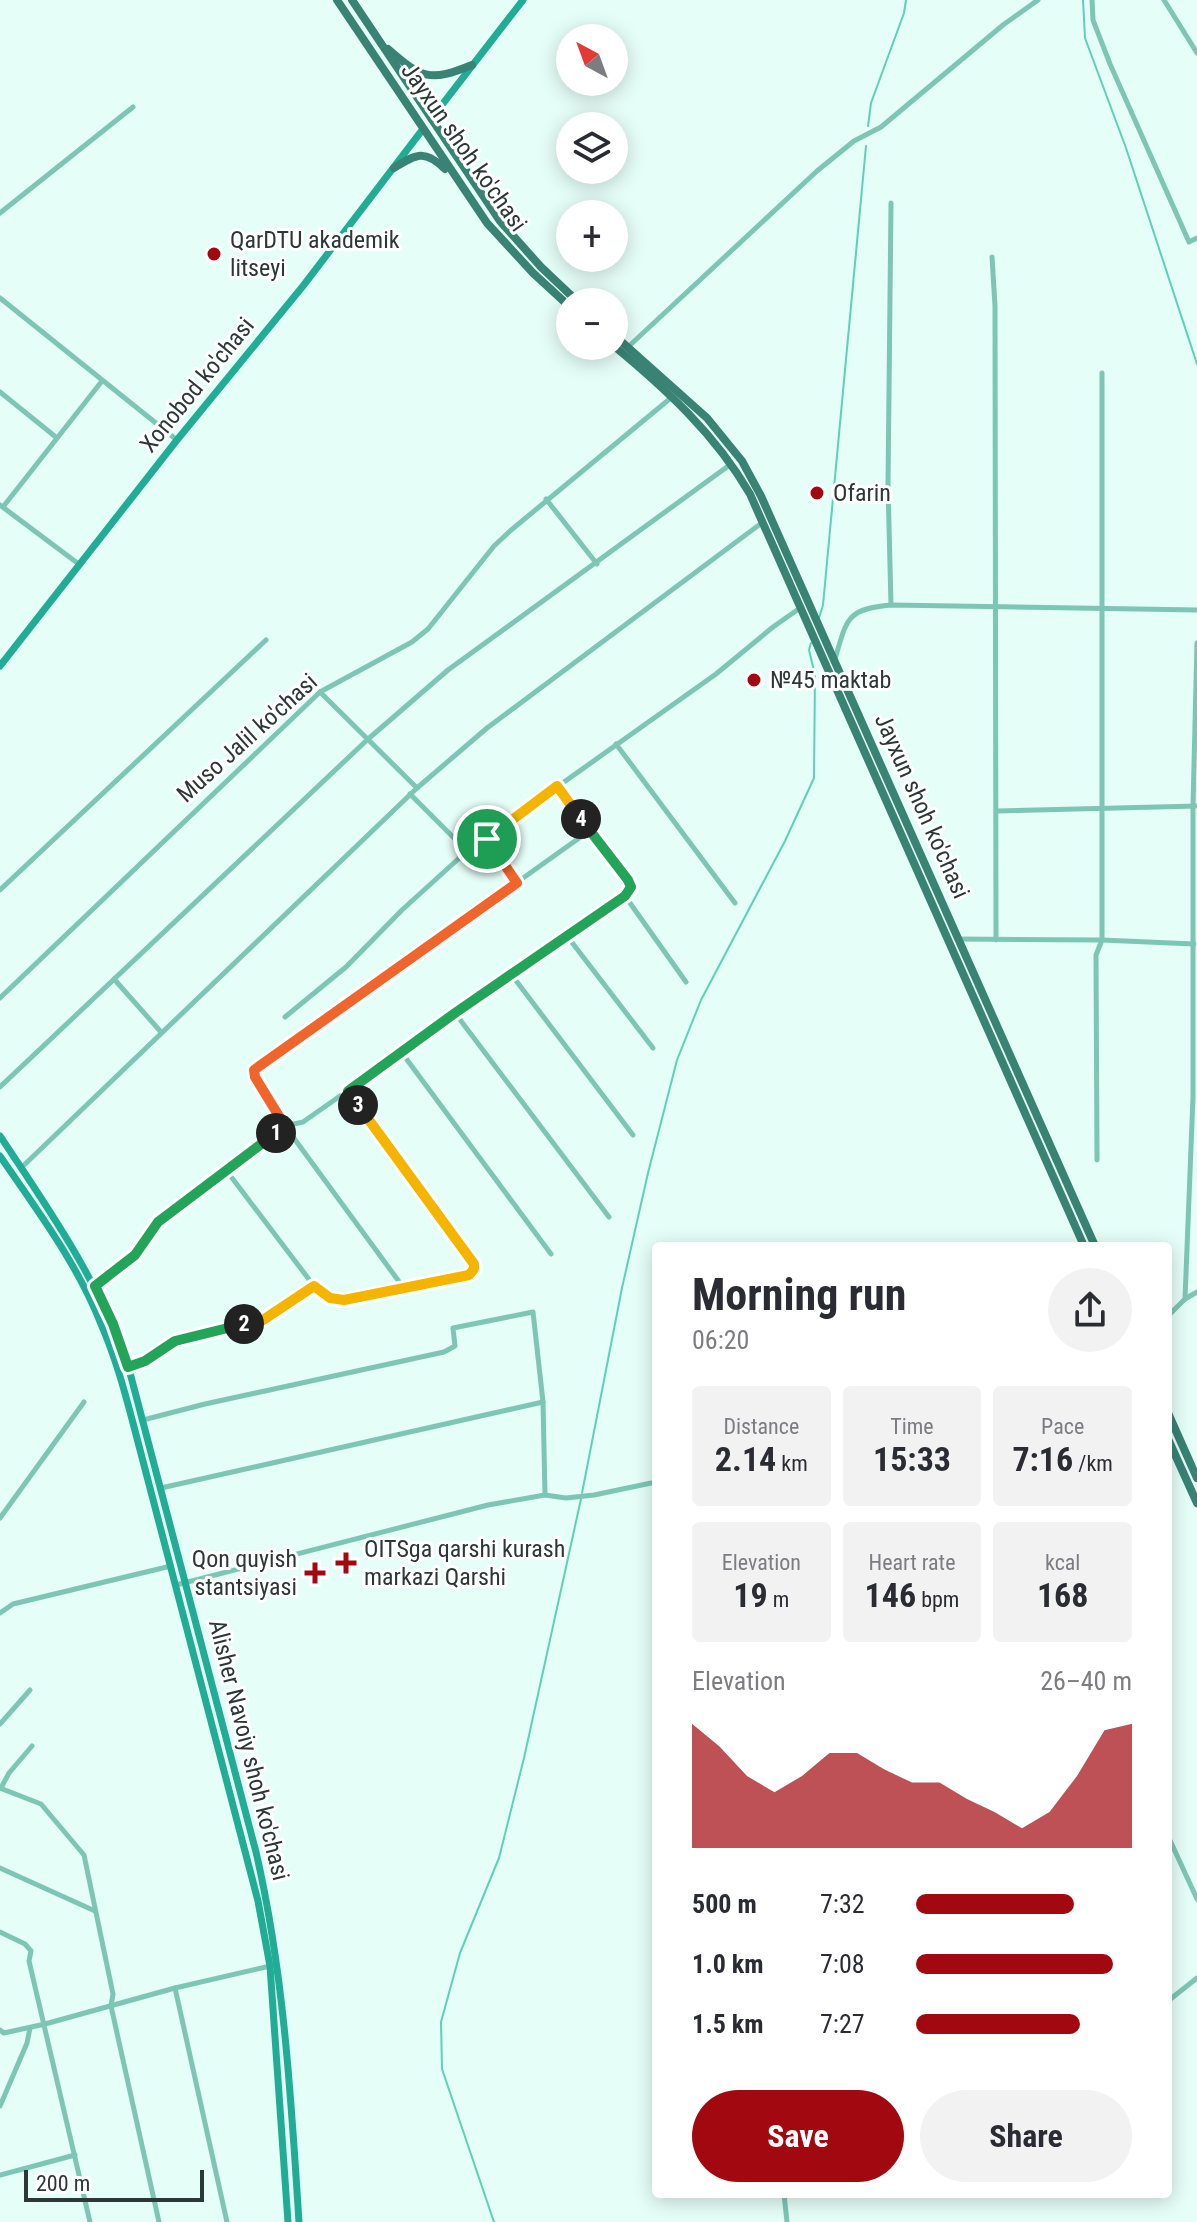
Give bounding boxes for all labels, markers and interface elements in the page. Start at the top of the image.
north arrow [556,24,628,96]
map controls [556,24,628,360]
street label: Jayxun shoh ko'chasi [395,57,533,237]
button: layers [556,112,628,184]
button: + [556,200,628,272]
place label: QarDTU akademik litseyi [230,226,400,282]
marker: QarDTU akademik litseyi [205,245,223,263]
button: − [556,288,628,360]
street label: Xonobod ko'chasi [134,312,260,458]
place label: Ofarin [833,479,891,507]
marker: Ofarin [808,484,826,502]
place label: №45 maktab [770,666,891,694]
street label: Muso Jalil ko'chasi [171,668,323,808]
marker: №45 maktab [745,671,763,689]
street label: Jayxun shoh ko'chasi [869,709,975,903]
pin: 4 [561,799,601,839]
pin [453,805,521,873]
text: 4 [575,806,587,831]
icon: arrive [465,817,509,861]
pin: 3 [338,1085,378,1125]
text: 3 [352,1092,364,1117]
pin: 1 [256,1113,296,1153]
text: 1 [270,1120,282,1145]
button: share [1048,1268,1132,1352]
text: Morning run [692,1269,906,1321]
pin: 2 [224,1304,264,1344]
text: 2 [238,1311,250,1336]
text: 06:20 [692,1325,749,1355]
text: Distance [723,1414,799,1439]
text: Time [890,1414,934,1439]
text: Pace [1041,1414,1084,1439]
text: 2.14 [715,1439,776,1479]
text: 15:33 [873,1439,951,1479]
text: 7:16 [1012,1439,1073,1479]
text: km [776,1451,808,1476]
text: /km [1073,1451,1113,1476]
place label: OITSga qarshi kurash markazi Qarshi [364,1535,565,1591]
place label: Qon quyish stantsiyasi [192,1545,297,1601]
text: Elevation [722,1550,801,1575]
text: Heart rate [869,1550,955,1575]
text: kcal [1045,1550,1080,1575]
marker: OITSga qarshi kurash markazi Qarshi [335,1552,357,1574]
marker: Qon quyish stantsiyasi [304,1562,326,1584]
text: 19 [733,1575,768,1615]
text: 146 [865,1575,916,1615]
text: 168 [1037,1575,1088,1615]
text: m [768,1587,789,1612]
text: bpm [916,1587,959,1612]
street label: Alisher Navoiy shoh ko'chasi [203,1617,295,1883]
text: Elevation [692,1666,786,1696]
text: 26–40 m [1040,1666,1132,1696]
text: 500 m [692,1889,757,1919]
text: 7:32 [820,1889,865,1919]
text: 1.0 km [692,1949,764,1979]
text: 7:08 [820,1949,865,1979]
text: 1.5 km [692,2009,764,2039]
text: 7:27 [820,2009,865,2039]
button: Save [692,2090,904,2182]
button: Share [920,2090,1132,2182]
scale bar [24,2166,204,2202]
text: 200 m [36,2171,90,2196]

